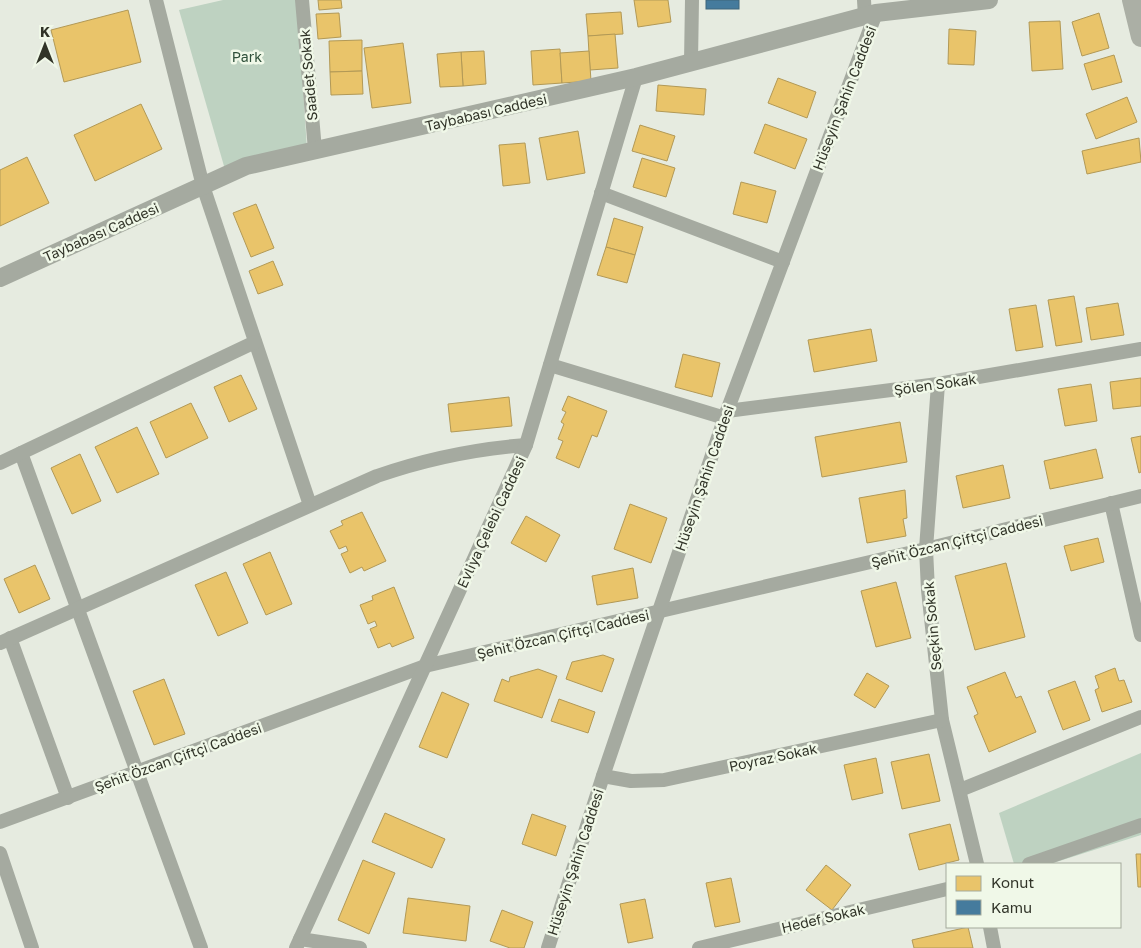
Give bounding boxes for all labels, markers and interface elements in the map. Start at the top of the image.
north arrow [20,20,70,70]
text: K [40,23,50,40]
street label: Hüseyin Şahin Caddesi [809,23,879,173]
street label: Saadet Sokak [296,29,320,121]
park label: Park [232,48,262,65]
street label: Taybabası Caddesi [423,90,549,134]
street label: Taybabası Caddesi [41,199,161,265]
street label: Şölen Sokak [893,370,977,398]
street label: Hüseyin Şahin Caddesi [671,403,737,553]
street label: Evliya Çelebi Caddesi [453,454,529,590]
street label: Şehit Özcan Çiftçi Caddesi [869,511,1045,571]
street label: Seçkin Sokak [920,581,944,671]
street label: Şehit Özcan Çiftçi Caddesi [475,606,651,662]
street label: Şehit Özcan Çiftçi Caddesi [92,719,264,795]
street label: Poyraz Sokak [727,739,819,775]
street label: Hüseyin Şahin Caddesi [543,786,607,938]
legend [946,863,1121,928]
text: Konut [991,873,1034,891]
text: Kamu [991,898,1032,916]
street label: Hedef Sokak [780,900,866,936]

